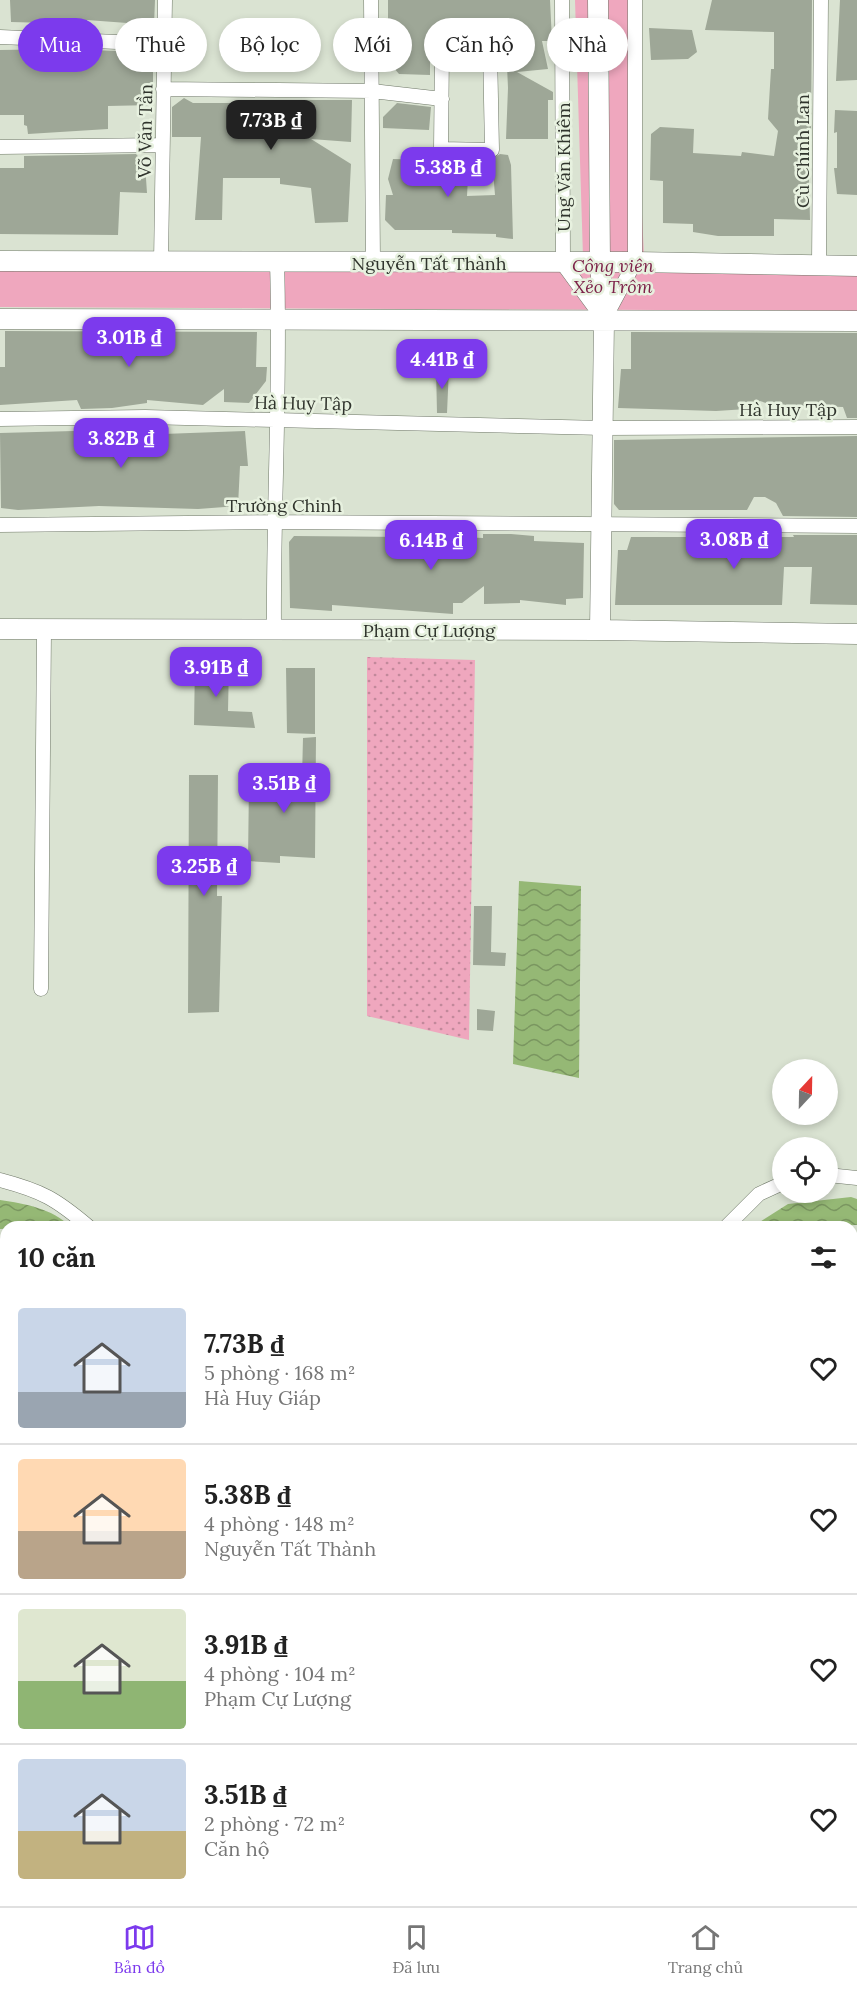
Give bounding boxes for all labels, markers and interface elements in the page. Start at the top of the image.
chip: Mua [18,18,103,72]
chip: Thuê [115,18,207,72]
chip: Bộ lọc [219,18,321,72]
chip: Mới [333,18,412,72]
chip: Căn hộ [424,18,535,72]
chip: Nhà [547,18,628,72]
street label: Võ Văn Tần [133,84,157,179]
street label: Cù Chính Lan [791,94,814,208]
pin: 7.73B ₫ [216,100,326,151]
street label: Ung Văn Khiêm [552,102,575,232]
text: 7.73B ₫ [240,107,302,132]
pin: 5.38B ₫ [393,147,503,198]
text: 5.38B ₫ [415,154,481,179]
street label: Nguyễn Tất Thành [352,252,507,275]
park label: Công viên Xẻo Trôm [572,254,654,298]
pin: 3.01B ₫ [74,317,184,368]
text: 3.01B ₫ [96,324,162,349]
pin: 4.41B ₫ [387,339,497,390]
text: 4.41B ₫ [410,346,474,371]
street label: Hà Huy Tập [254,391,352,415]
street label: Hà Huy Tập [739,398,837,421]
pin: 3.82B ₫ [66,418,176,469]
text: 3.82B ₫ [88,425,154,450]
street label: Trường Chinh [226,494,342,517]
pin: 3.08B ₫ [679,519,789,570]
pin: 6.14B ₫ [376,520,486,571]
text: 3.08B ₫ [700,526,768,551]
text: 6.14B ₫ [399,527,463,552]
street label: Phạm Cự Lượng [363,619,496,642]
pin: 3.91B ₫ [161,647,271,698]
text: 3.91B ₫ [184,654,248,679]
pin: 3.51B ₫ [229,763,339,814]
text: 3.51B ₫ [252,770,316,795]
pin: 3.25B ₫ [149,846,259,897]
text: 3.25B ₫ [171,853,237,878]
north arrow [772,1059,838,1125]
map controls [772,1059,838,1203]
button: locate [772,1137,838,1203]
text: 10 căn [18,1241,96,1274]
icon: filters [807,1241,840,1274]
text: 7.73B ₫ [204,1327,284,1360]
icon: home [66,1332,138,1404]
icon: heart [807,1352,840,1385]
text: 5 phòng · 168 m² [204,1360,355,1385]
text: Hà Huy Giáp [204,1385,321,1410]
text: 5.38B ₫ [204,1478,291,1511]
icon: home [66,1483,138,1555]
icon: heart [807,1503,840,1536]
text: 4 phòng · 148 m² [204,1511,355,1536]
text: Nguyễn Tất Thành [204,1536,376,1561]
text: 3.91B ₫ [204,1628,288,1661]
icon: home [66,1633,138,1705]
icon: heart [807,1653,840,1686]
text: 4 phòng · 104 m² [204,1661,356,1686]
text: Phạm Cự Lượng [204,1686,351,1711]
text: 3.51B ₫ [204,1778,287,1811]
icon: home [66,1783,138,1855]
icon: heart [807,1803,840,1836]
text: 2 phòng · 72 m² [204,1811,345,1836]
text: Căn hộ [204,1836,269,1861]
tab: Bản đồ [114,1921,165,1977]
tab: Đã lưu [392,1921,440,1977]
tab: Trang chủ [668,1921,743,1977]

